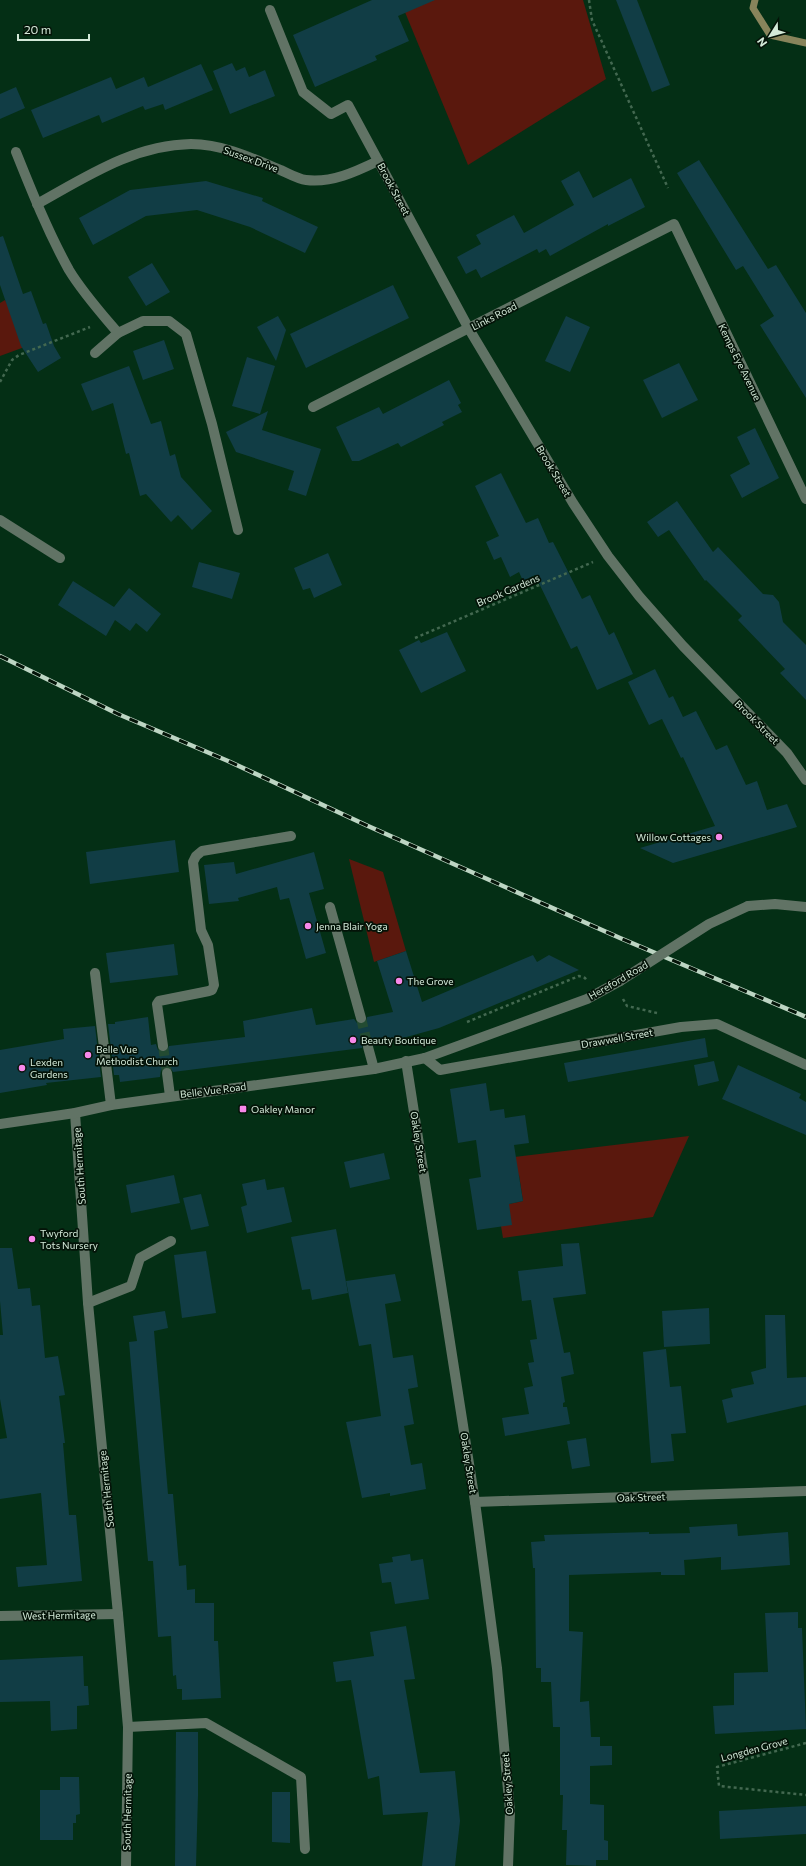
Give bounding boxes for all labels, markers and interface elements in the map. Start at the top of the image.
scale bar [18,16,89,42]
north arrow [750,16,790,56]
text: 20 m [24,22,51,36]
text: N [754,35,769,50]
street label: Sussex Drive [222,144,280,174]
street label: Brook Street [375,161,413,217]
street label: Links Road [469,299,519,333]
street label: Kemps Eye Avenue [716,322,764,402]
street label: Brook Street [534,443,574,499]
street label: Brook Gardens [475,571,542,609]
street label: Brook Street [732,697,782,747]
place label: Willow Cottages [636,831,711,843]
marker: Willow Cottages [714,832,724,842]
place label: Jenna Blair Yoga [316,920,388,932]
marker: Jenna Blair Yoga [303,921,313,931]
street label: Hereford Road [586,958,650,1002]
place label: The Grove [407,975,454,987]
marker: The Grove [394,976,404,986]
street label: Drawwell Street [580,1026,654,1050]
place label: Beauty Boutique [361,1034,436,1046]
marker: Beauty Boutique [348,1035,358,1045]
place label: Belle Vue Methodist Church [96,1043,178,1067]
marker: Belle Vue Methodist Church [83,1050,93,1060]
place label: Lexden Gardens [30,1056,68,1080]
marker: Lexden Gardens [17,1063,27,1073]
street label: Belle Vue Road [179,1080,247,1100]
place label: Oakley Manor [251,1103,315,1115]
marker: Oakley Manor [238,1104,248,1114]
street label: Oakley Street [408,1111,430,1173]
street label: South Hermitage [70,1127,88,1205]
place label: Twyford Tots Nursery [40,1227,98,1251]
marker: Twyford Tots Nursery [27,1234,37,1244]
street label: Oakley Street [458,1432,480,1494]
street label: South Hermitage [96,1450,116,1528]
street label: Oak Street [616,1490,666,1504]
street label: West Hermitage [22,1608,96,1622]
street label: Longden Grove [719,1734,789,1764]
street label: Oakley Street [499,1753,515,1815]
street label: South Hermitage [120,1773,134,1851]

